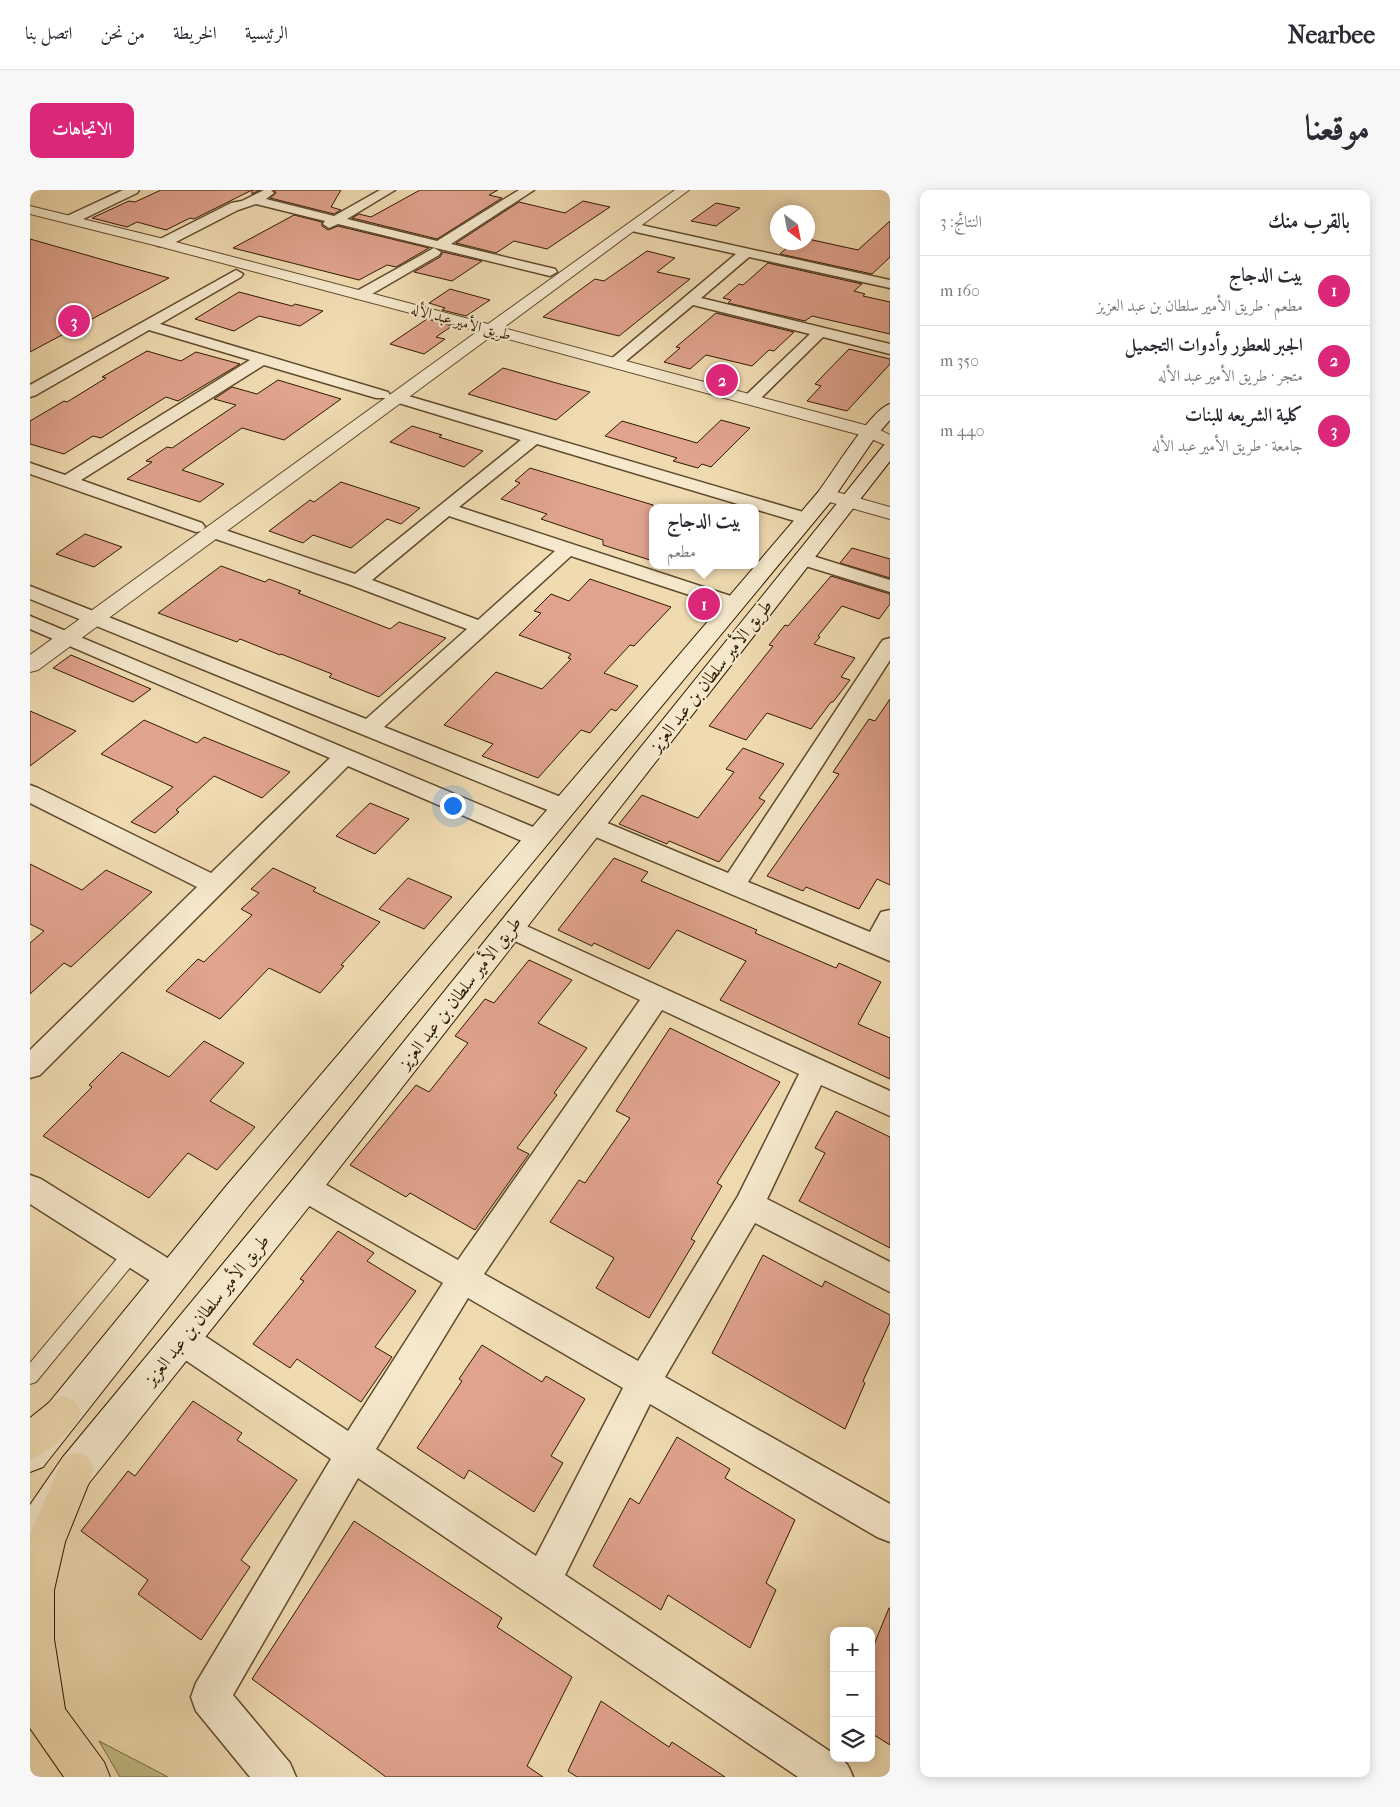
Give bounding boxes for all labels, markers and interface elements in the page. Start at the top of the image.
text: Nearbee [1288,21,1375,49]
text: اتصل بنا [25,23,72,44]
text: من نحن [100,23,145,44]
text: الخريطة [173,23,217,44]
text: الرئيسية [245,23,288,44]
button: الاتجاهات [30,103,134,158]
text: موقعنا [1305,107,1370,148]
north arrow [770,205,815,250]
text: بالقرب منك [1268,209,1350,233]
text: النتائج: 3 [940,212,982,231]
text: بيت الدجاج [1229,264,1303,286]
text: 160 m [940,281,980,300]
text: 1 [1331,281,1337,300]
text: مطعم · طريق الأمير سلطان بن عبد العزيز [1097,296,1303,315]
street label: طريق الأمير عبد الأله [409,298,514,345]
pin: 3 [58,302,90,340]
text: الجبر للعطور وأدوات التجميل [1125,334,1303,356]
text: 350 m [940,351,979,370]
text: 2 [1330,351,1338,370]
pin: 2 [706,361,738,399]
text: متجر · طريق الأمير عبد الأله [1158,366,1303,385]
text: كلية الشريعه للبنات [1185,404,1303,426]
text: 440 m [940,421,985,440]
text: 3 [1331,421,1337,440]
text: جامعة · طريق الأمير عبد الأله [1152,436,1303,455]
popup [649,504,759,569]
text: بيت الدجاج [667,510,741,532]
text: مطعم [667,542,696,561]
pin: 1 [688,585,720,623]
street label: طريق الأمير سلطان بن عبد العزيز [641,594,778,759]
your location [440,793,466,819]
street label: طريق الأمير سلطان بن عبد العزيز [390,911,527,1076]
street label: طريق الأمير سلطان بن عبد العزيز [136,1229,275,1392]
map controls [830,1627,875,1762]
button: + [830,1627,875,1672]
button: − [830,1672,875,1717]
button: layers [830,1717,875,1762]

